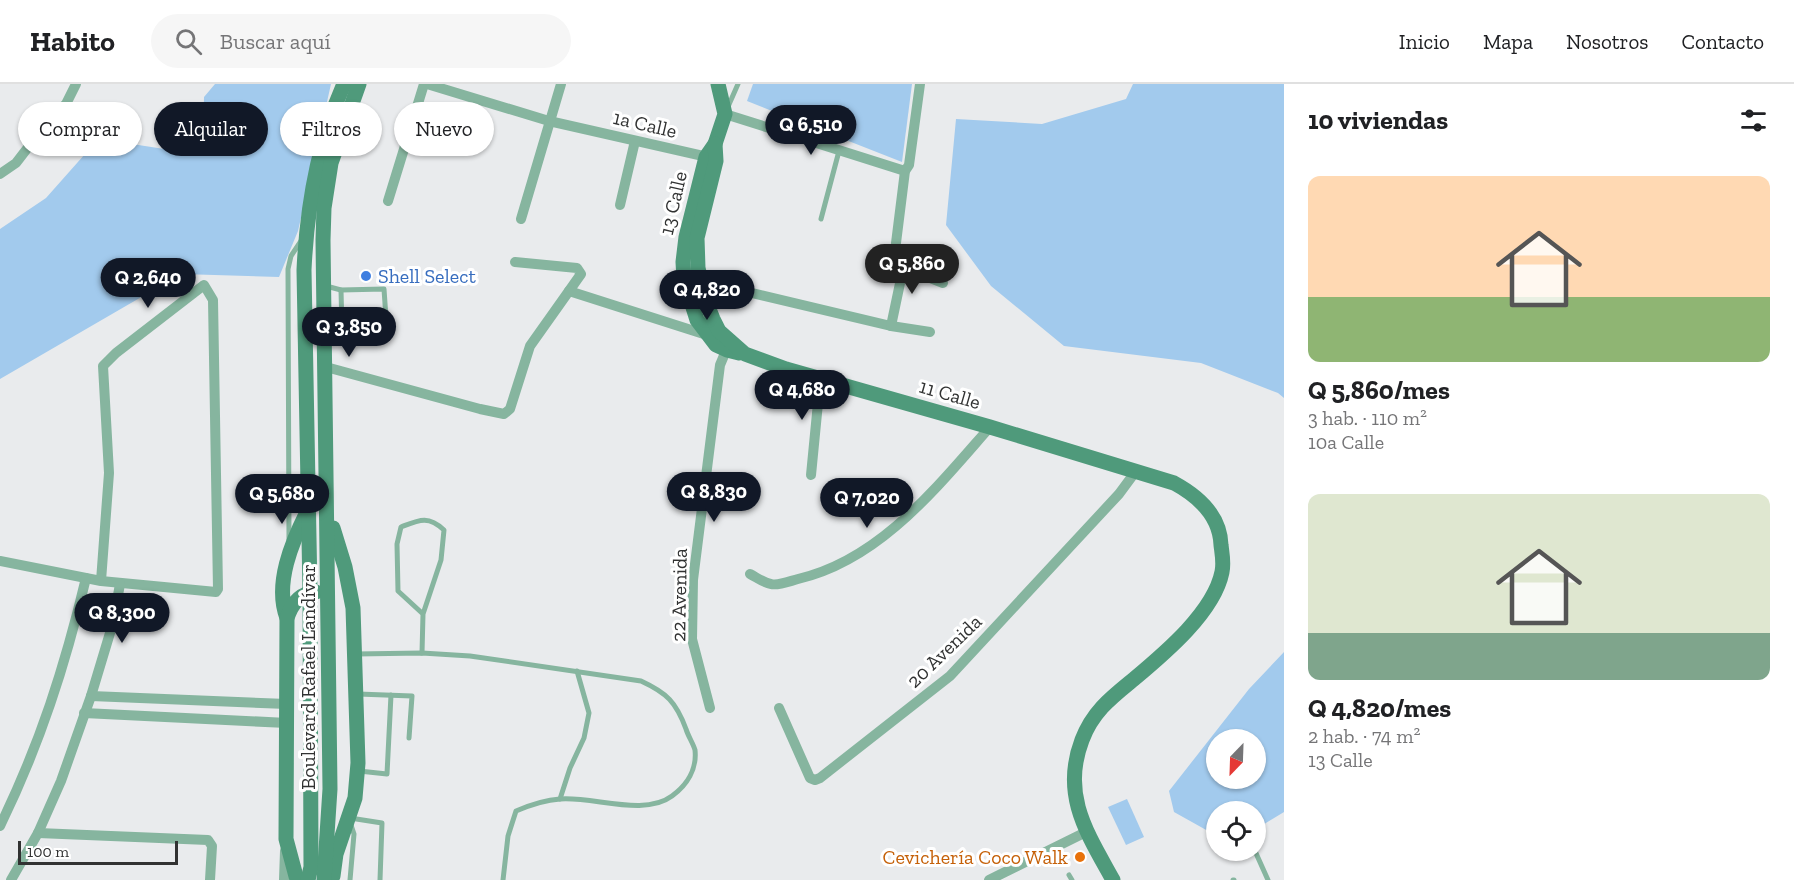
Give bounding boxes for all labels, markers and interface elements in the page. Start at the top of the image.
search box [151,14,571,68]
text: Habito [30,25,115,58]
icon: search [172,25,205,58]
text: Buscar aquí [220,28,331,55]
text: Inicio [1399,29,1450,54]
text: Mapa [1483,29,1533,54]
text: Nosotros [1566,29,1648,54]
text: Contacto [1681,29,1764,54]
chip: Comprar [18,102,142,156]
chip: Alquilar [154,102,268,156]
chip: Filtros [280,102,382,156]
chip: Nuevo [394,102,494,156]
text: 10 viviendas [1308,104,1448,136]
icon: filters [1737,104,1770,137]
street label: 1a Calle [611,105,679,143]
pin: Q 6,510 [756,105,866,156]
text: Q 6,510 [779,112,843,136]
street label: 13 Calle [654,169,692,237]
icon: home [1485,215,1593,323]
pin: Q 5,860 [857,244,967,295]
text: Q 5,860 [879,251,945,275]
pin: Q 2,640 [93,258,203,309]
place label: Shell Select [378,264,476,288]
text: Q 2,640 [115,265,181,289]
marker: Shell Select [359,269,373,283]
pin: Q 4,820 [652,270,762,321]
text: Q 4,820 [674,277,740,301]
pin: Q 3,850 [294,307,404,358]
text: Q 3,850 [316,314,382,338]
pin: Q 4,680 [747,370,857,421]
street label: 11 Calle [917,374,983,414]
text: Q 5,860/mes [1308,374,1450,406]
text: Q 4,680 [769,377,835,401]
text: 3 hab. · 110 m² [1308,406,1427,430]
text: 10a Calle [1308,430,1384,454]
pin: Q 8,830 [659,472,769,523]
pin: Q 5,680 [227,474,337,525]
pin: Q 7,020 [812,478,922,529]
text: Q 8,830 [681,479,747,503]
text: Q 5,680 [249,481,315,505]
text: Q 7,020 [834,485,900,509]
icon: home [1485,533,1593,641]
street label: 22 Avenida [666,548,692,642]
street label: Boulevard Rafael Landívar [296,564,320,790]
pin: Q 8,300 [67,593,177,644]
text: Q 8,300 [88,600,156,624]
street label: 20 Avenida [902,609,987,693]
text: Q 4,820/mes [1308,692,1451,724]
text: 2 hab. · 74 m² [1308,724,1420,748]
north arrow [1206,729,1266,789]
map controls [1206,729,1266,861]
text: 13 Calle [1308,748,1373,772]
button: locate [1206,801,1266,861]
scale bar [18,838,178,866]
text: 100 m [27,842,69,861]
place label: Cevichería Coco Walk [882,845,1069,869]
marker: Cevichería Coco Walk [1073,850,1087,864]

